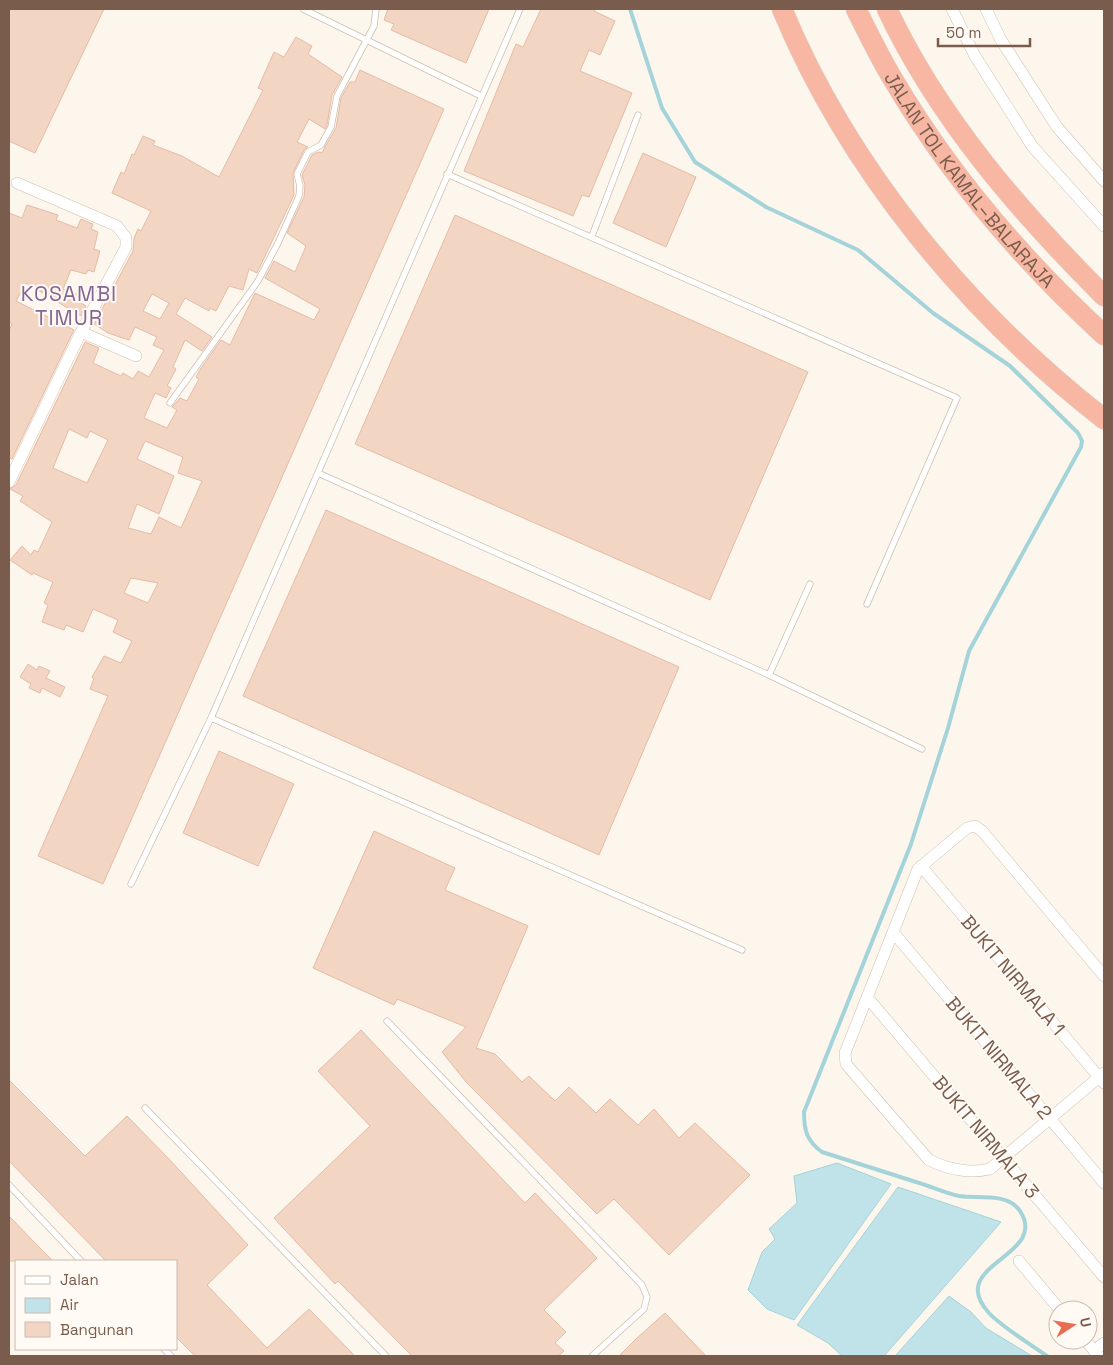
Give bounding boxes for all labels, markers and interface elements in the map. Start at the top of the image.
scale bar [938,15,1030,47]
text: 50 m [946,23,981,42]
street label: JALAN TOL KAMAL–BALARAJA [879,67,1061,293]
district label: KOSAMBI TIMUR [21,280,117,331]
street label: BUKIT NIRMALA 1 [955,910,1071,1040]
street label: BUKIT NIRMALA 2 [940,991,1058,1125]
street label: BUKIT NIRMALA 3 [927,1070,1045,1204]
legend [15,1260,178,1350]
text: Jalan [60,1270,99,1289]
text: Air [60,1295,79,1314]
north arrow [1048,1300,1098,1350]
text: U [1076,1316,1095,1329]
text: Bangunan [60,1320,134,1339]

